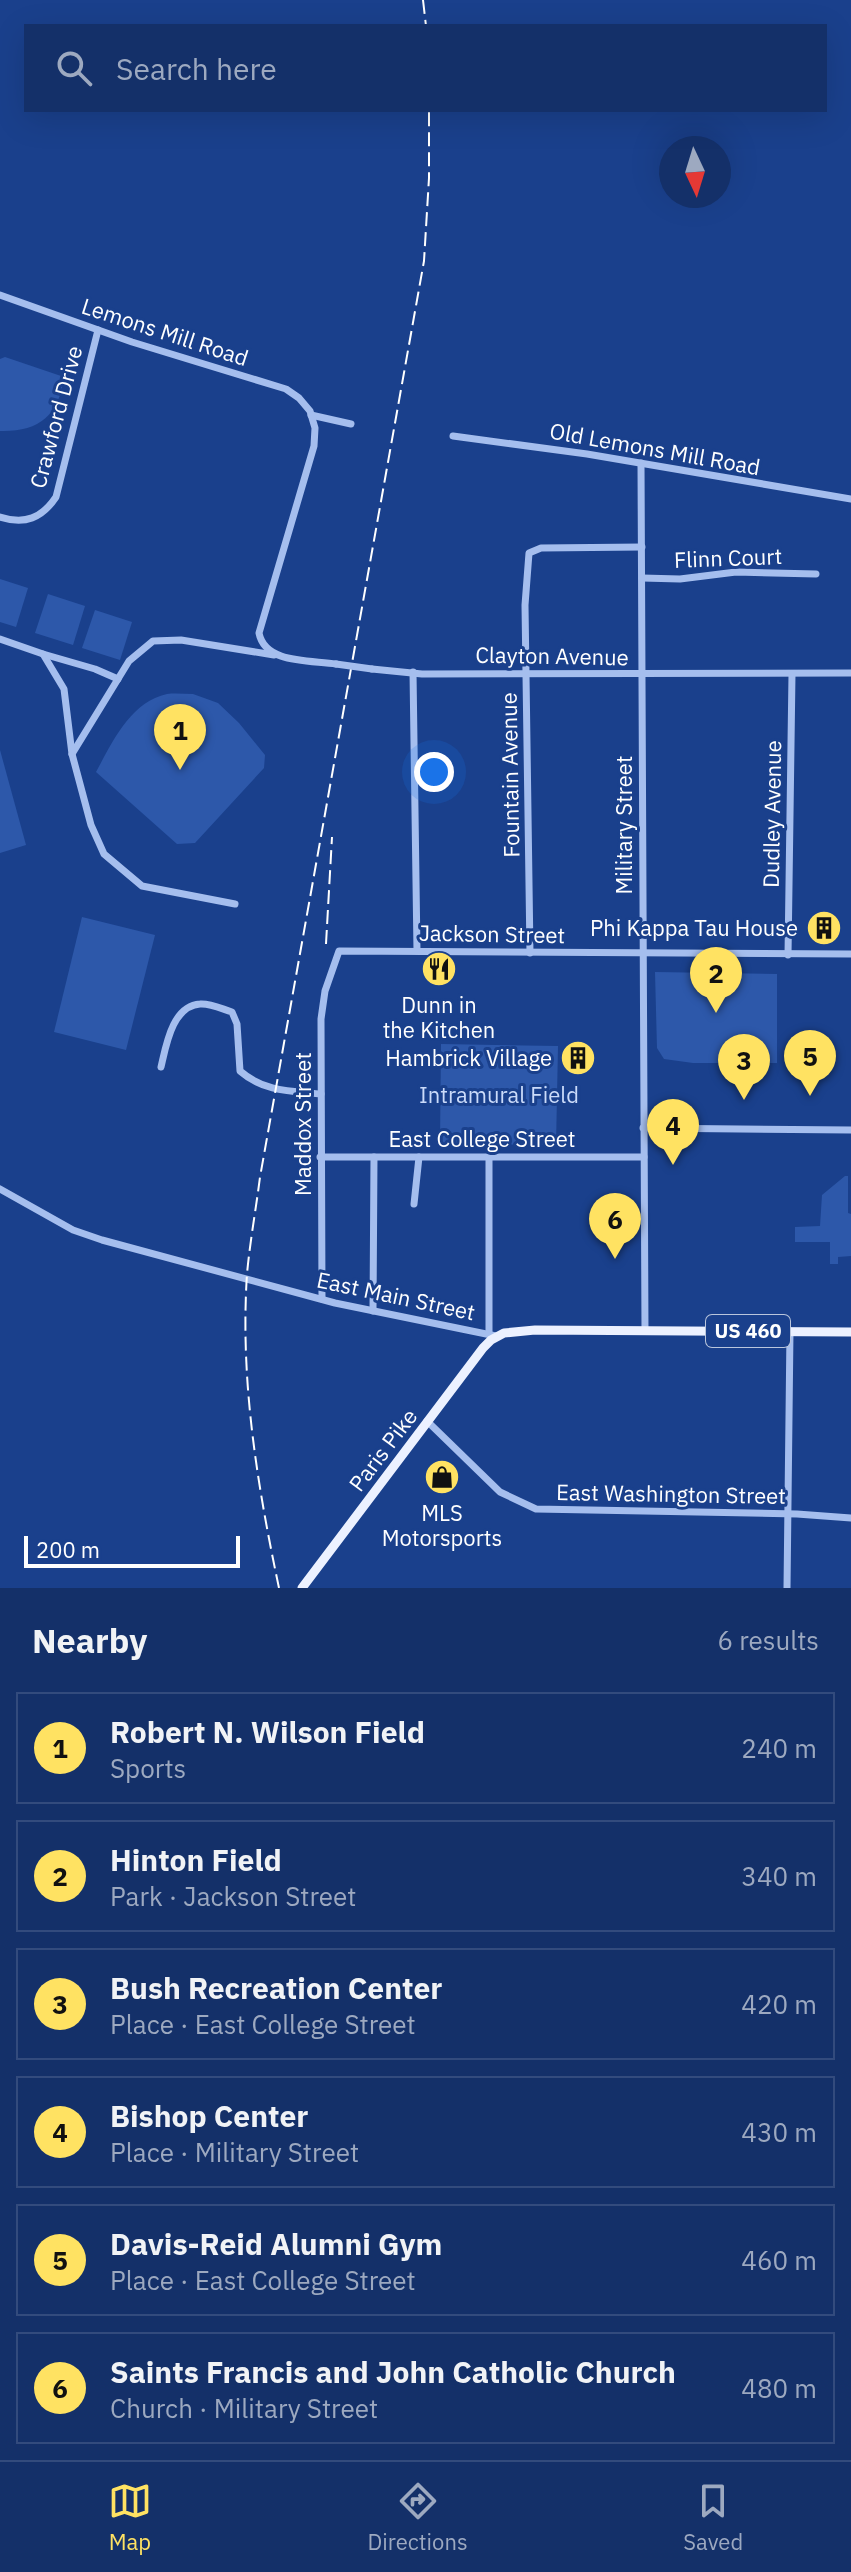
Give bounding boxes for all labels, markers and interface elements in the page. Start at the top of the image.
search box [24,24,827,112]
icon: search [52,46,96,90]
text: Search here [116,49,277,88]
north arrow [659,136,731,208]
street label: Lemons Mill Road [78,291,252,372]
street label: Crawford Drive [23,342,88,491]
street label: Old Lemons Mill Road [548,416,763,481]
street label: Flinn Court [673,541,783,574]
street label: Clayton Avenue [475,640,629,671]
street label: Fountain Avenue [494,692,525,858]
pin: 1 [154,704,206,770]
street label: Dudley Avenue [756,740,787,888]
your location [414,752,454,792]
street label: Military Street [609,755,638,895]
building icon: Phi Kappa Tau House [805,909,843,947]
place label: Phi Kappa Tau House [590,913,798,942]
street label: Jackson Street [419,918,565,949]
pin: 2 [690,947,742,1013]
restaurant icon: Dunn in the Kitchen [420,950,458,988]
place label: Dunn in the Kitchen [383,990,495,1044]
pin: 5 [784,1030,836,1096]
pin: 3 [718,1034,770,1100]
building icon: Hambrick Village [559,1039,597,1077]
place label: Hambrick Village [385,1043,552,1072]
street label: Maddox Street [288,1052,317,1196]
park label: Intramural Field [419,1080,579,1109]
pin: 4 [647,1099,699,1165]
street label: East College Street [388,1124,576,1153]
pin: 6 [589,1193,641,1259]
street label: East Main Street [314,1265,478,1326]
road number: US 460 [706,1315,790,1347]
street label: Paris Pike [342,1402,423,1497]
shop icon: MLS Motorsports [423,1458,461,1496]
street label: East Washington Street [556,1477,786,1510]
place label: MLS Motorsports [382,1498,502,1552]
scale bar [24,1532,240,1568]
text: 200 m [36,1535,100,1564]
text: Nearby [32,1618,147,1662]
text: 6 results [717,1623,819,1657]
text: Robert N. Wilson Field [110,1712,425,1751]
text: 1 [52,1731,68,1765]
text: 240 m [741,1731,817,1765]
text: Sports [110,1751,186,1785]
text: Hinton Field [110,1840,282,1879]
text: 2 [52,1859,68,1893]
text: 340 m [741,1859,817,1893]
text: Park · Jackson Street [110,1879,356,1913]
text: Bush Recreation Center [110,1968,442,2007]
text: 3 [52,1987,68,2021]
text: 420 m [741,1987,817,2021]
text: Place · East College Street [110,2007,416,2041]
text: Bishop Center [110,2096,308,2135]
text: 4 [52,2115,68,2149]
text: 430 m [741,2115,817,2149]
text: Place · Military Street [110,2135,359,2169]
text: Davis-Reid Alumni Gym [110,2224,442,2263]
text: 5 [52,2243,68,2277]
text: 460 m [741,2243,817,2277]
text: Place · East College Street [110,2263,416,2297]
text: Saints Francis and John Catholic Church [110,2352,676,2391]
text: 6 [52,2371,68,2405]
text: 480 m [741,2371,817,2405]
text: Church · Military Street [110,2391,378,2425]
tab: Map [108,2479,152,2556]
tab: Directions [368,2479,468,2556]
tab: Saved [683,2479,743,2556]

